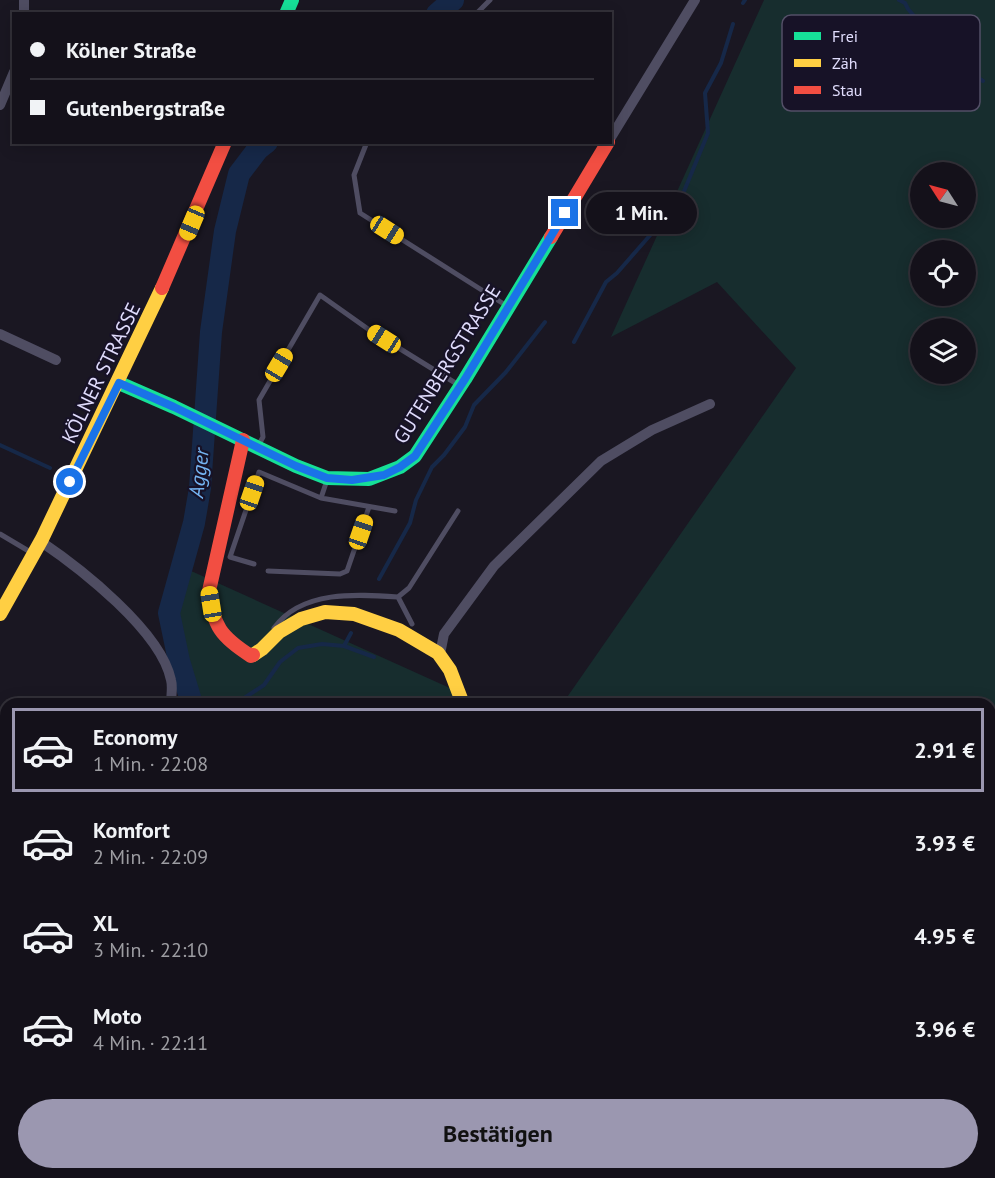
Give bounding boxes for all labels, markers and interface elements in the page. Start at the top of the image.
legend [782,15,980,111]
text: Frei [832,26,858,46]
text: Kölner Straße [66,36,196,64]
text: Zäh [832,53,857,73]
text: Stau [832,80,862,100]
text: Gutenbergstraße [66,94,225,122]
north arrow [910,162,976,228]
map controls [910,162,976,384]
callout: 1 Min. [586,192,697,234]
route end [551,199,578,226]
text: 1 Min. [615,200,668,226]
car [177,203,207,243]
car [367,213,407,247]
button: locate [910,240,976,306]
street label: GUTENBERGSTRASSE [387,280,507,448]
street label: KÖLNER STRASSE [56,298,146,448]
button: layers [910,318,976,384]
car [364,322,404,356]
car [262,345,296,385]
water label: Agger [182,445,215,500]
route start [56,468,83,495]
car [238,473,266,513]
car [347,512,375,552]
car [199,585,223,623]
icon: car [21,723,75,777]
text: Economy [93,723,177,751]
text: 2.91 € [914,736,975,764]
text: 1 Min. · 22:08 [93,751,208,777]
icon: car [21,816,75,870]
text: Komfort [93,816,170,844]
text: 3.93 € [914,829,975,857]
text: 2 Min. · 22:09 [93,844,208,870]
icon: car [21,909,75,963]
text: XL [93,909,118,937]
text: 4.95 € [914,922,975,950]
text: 3 Min. · 22:10 [93,937,208,963]
icon: car [21,1002,75,1056]
text: Moto [93,1002,142,1030]
text: 3.96 € [914,1015,975,1043]
text: 4 Min. · 22:11 [93,1030,208,1056]
button: Bestätigen [18,1099,978,1168]

